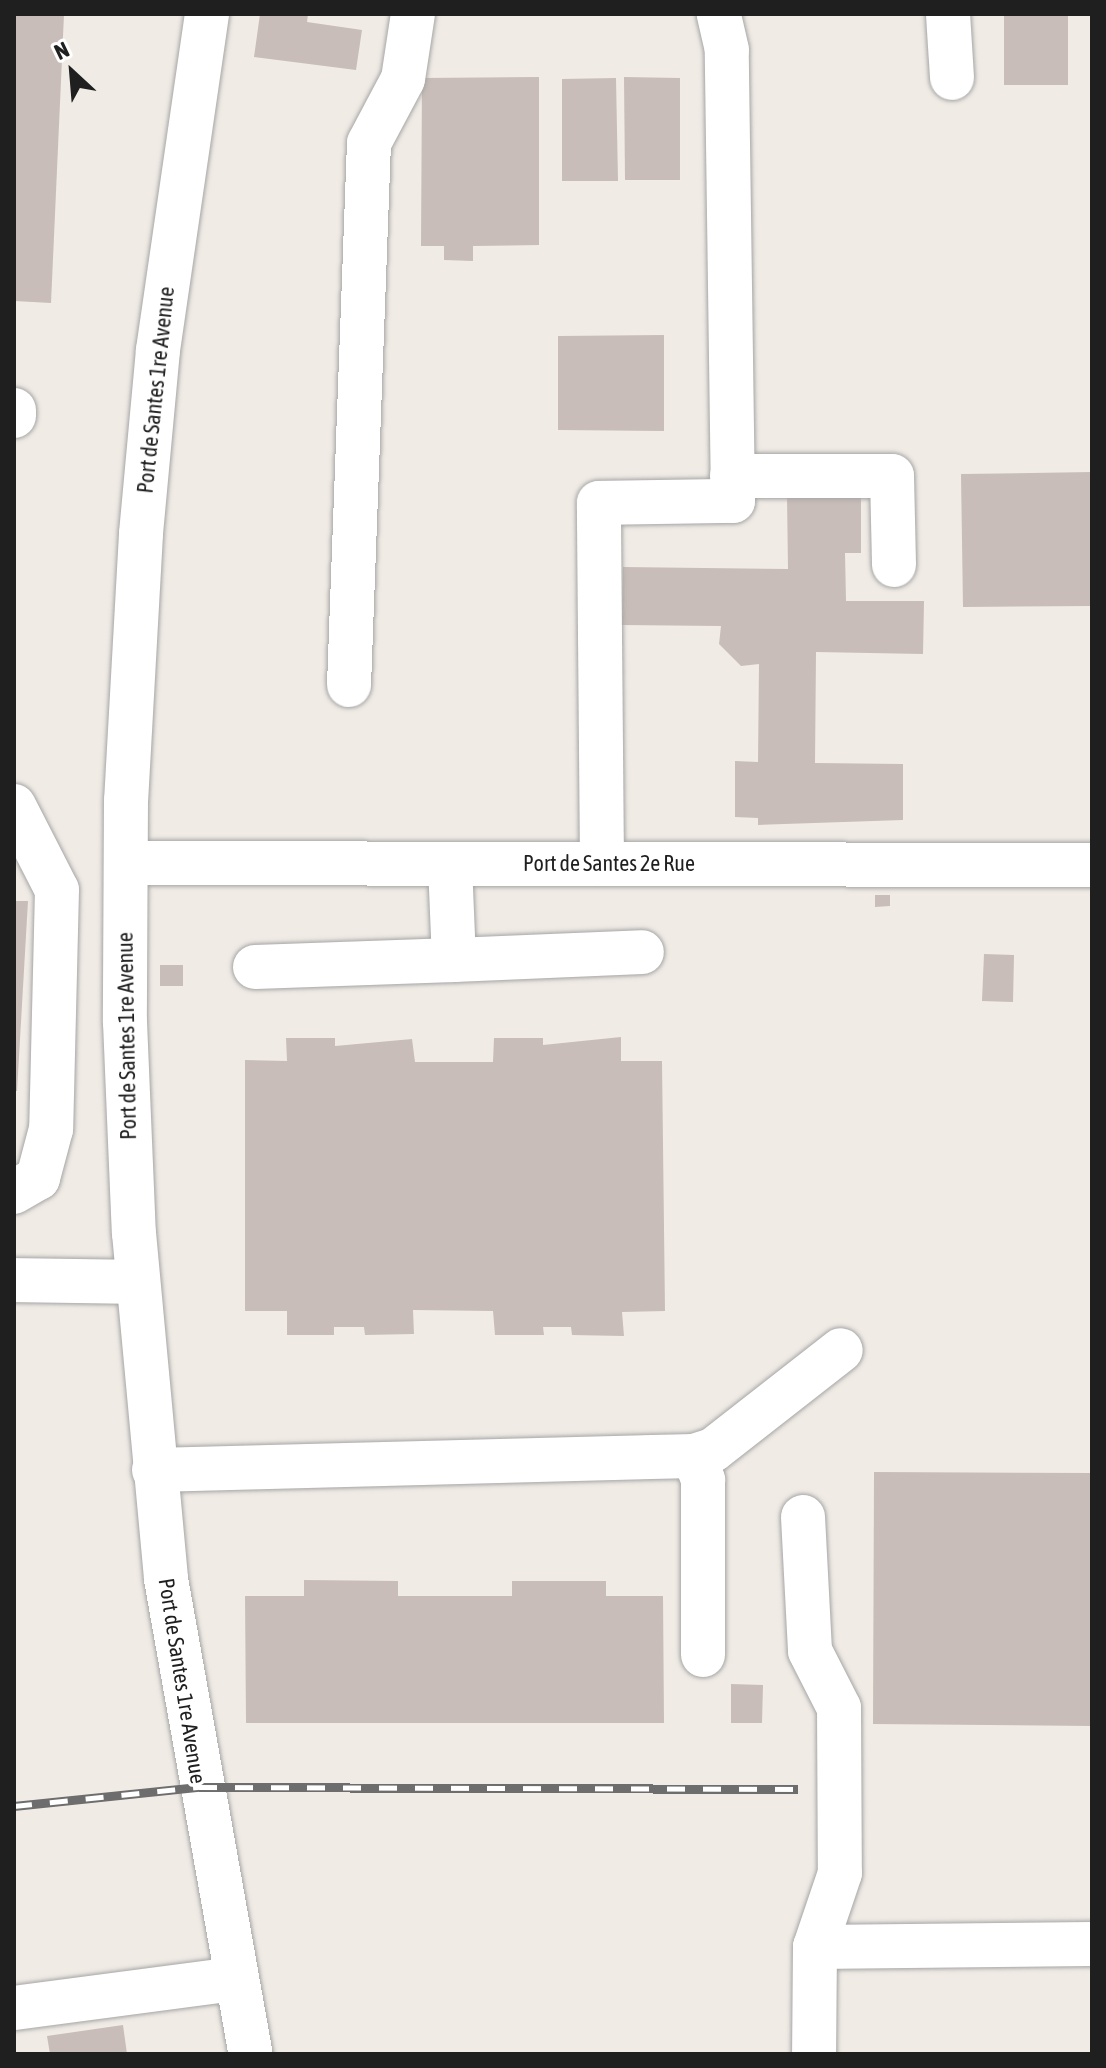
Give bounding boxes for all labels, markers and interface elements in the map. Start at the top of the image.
north arrow [32,32,112,112]
text: N [50,36,73,65]
street label: Port de Santes 1re Avenue [132,285,180,495]
street label: Port de Santes 2e Rue [523,851,695,877]
street label: Port de Santes 1re Avenue [112,932,142,1140]
street label: Port de Santes 1re Avenue [153,1576,211,1786]

